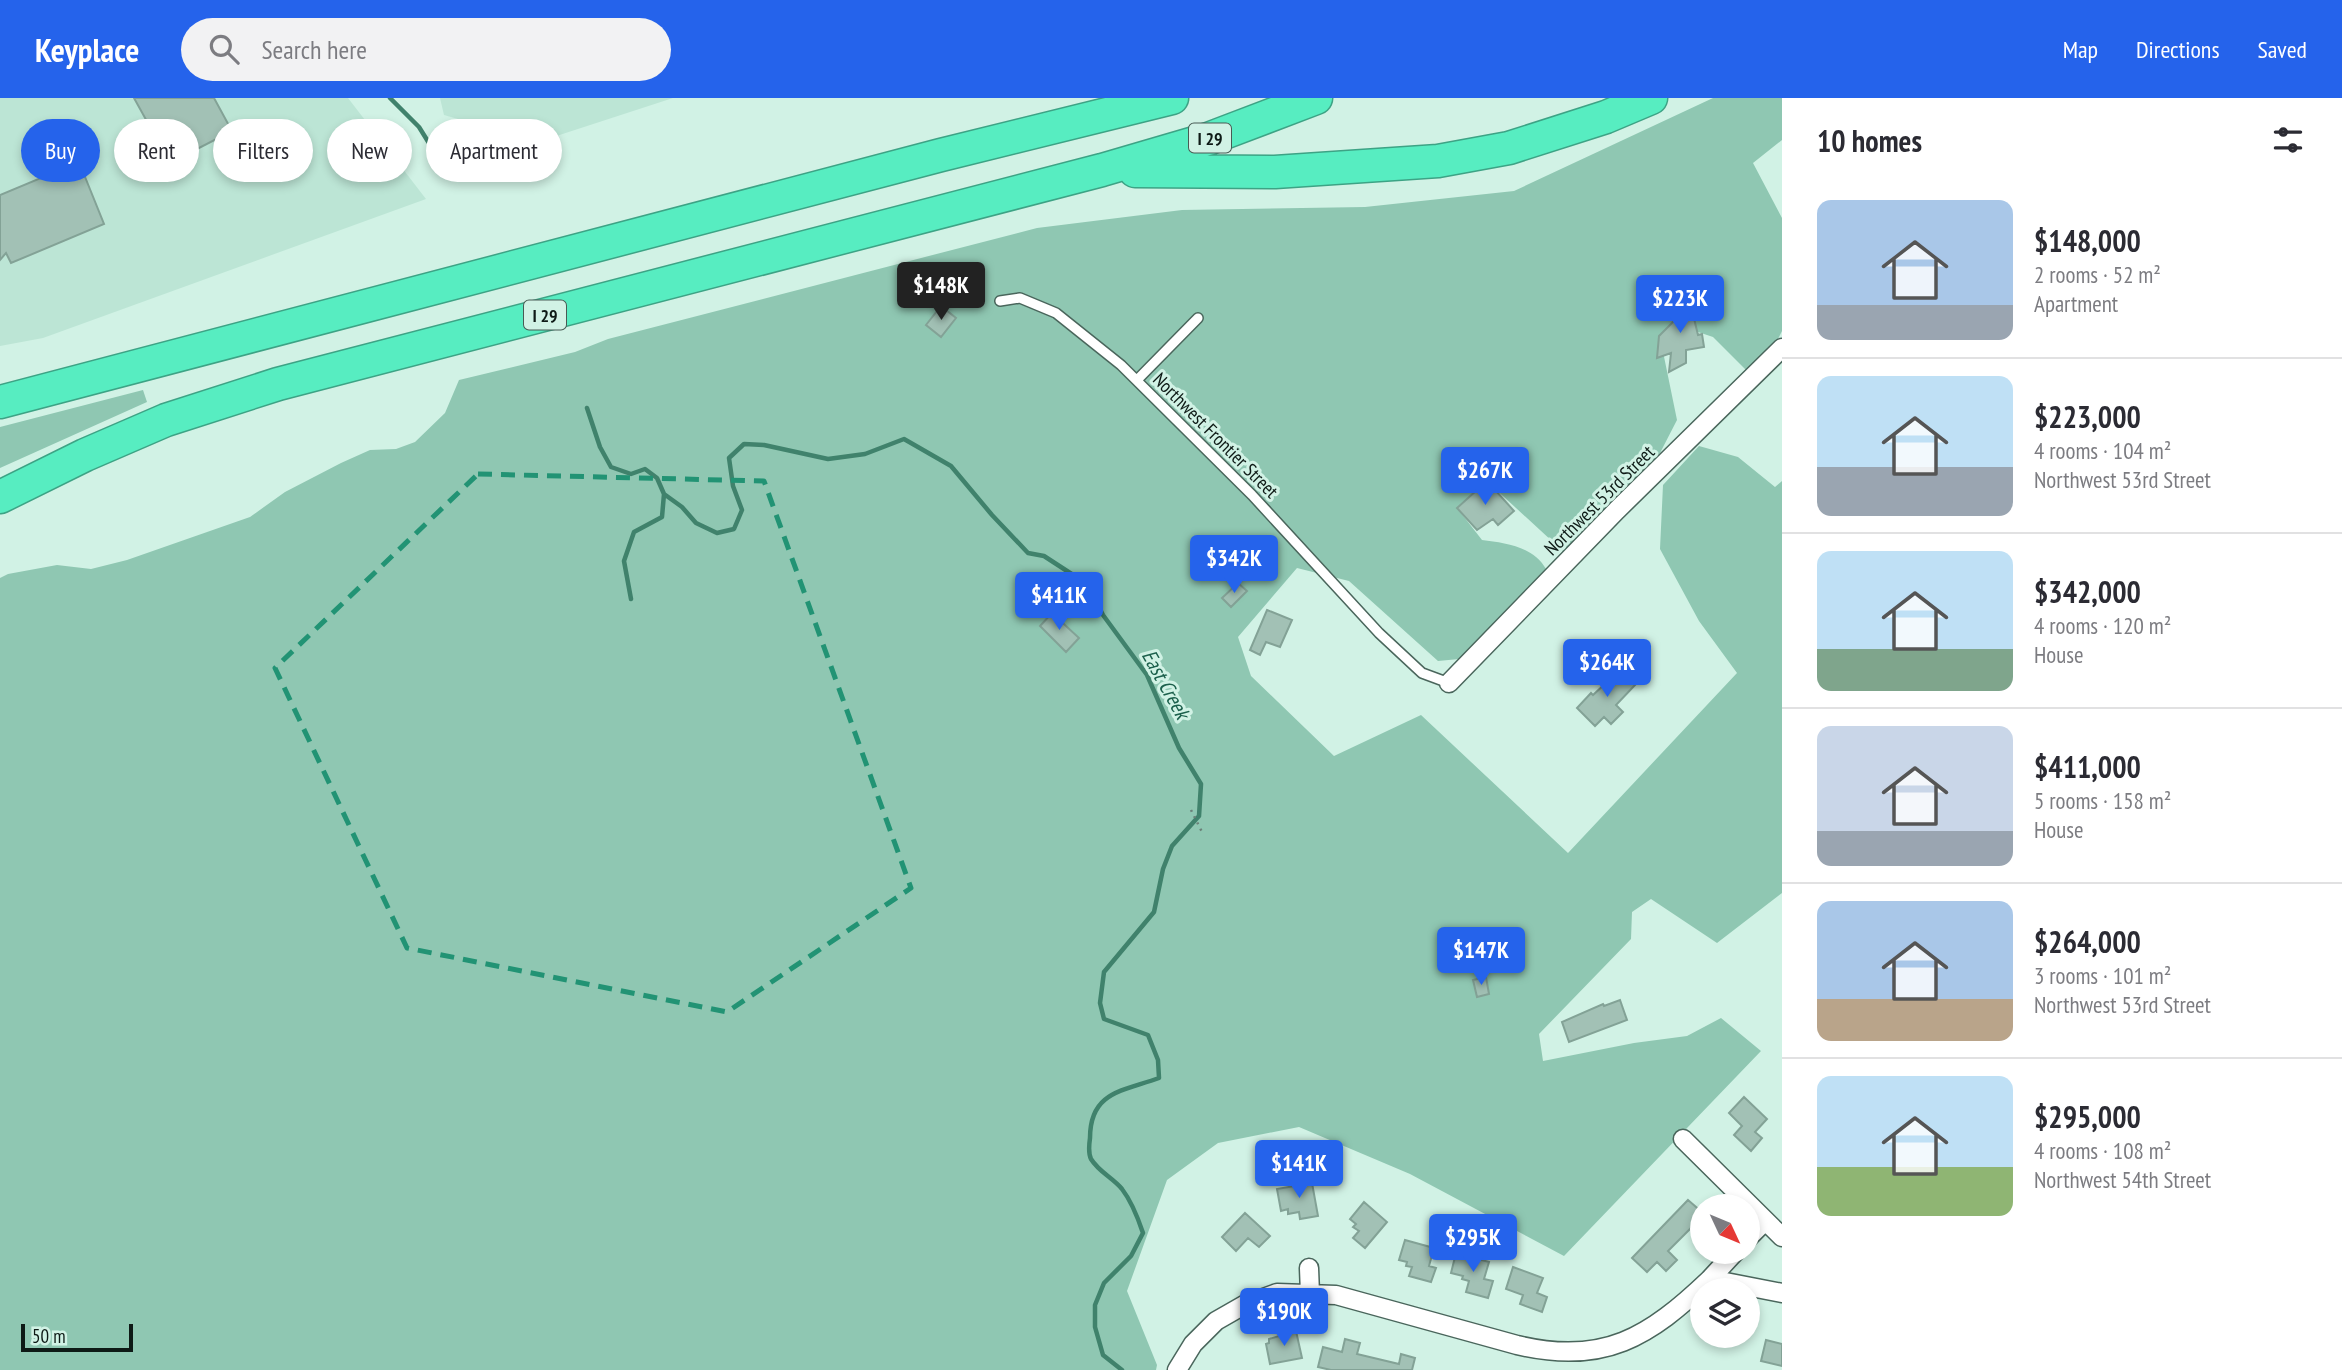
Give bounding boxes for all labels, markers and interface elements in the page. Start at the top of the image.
search box [181,18,671,81]
text: Keyplace [35,28,139,71]
icon: search [205,30,243,68]
text: Search here [261,33,367,66]
text: Map [2063,34,2098,65]
text: Directions [2136,34,2220,65]
text: Saved [2258,34,2307,65]
chip: Buy [21,119,100,182]
chip: Rent [114,119,199,182]
chip: Filters [213,119,313,182]
chip: New [327,119,412,182]
chip: Apartment [426,119,562,182]
text: 10 homes [1817,121,1922,160]
icon: filters [2269,121,2307,159]
road number: I 29 [1189,124,1231,153]
text: $148,000 [2034,221,2141,260]
icon: home [1873,228,1957,312]
text: 2 rooms · 52 m² [2034,260,2161,289]
pin: $148K [892,262,990,322]
text: $148K [913,270,969,299]
pin: $223K [1631,275,1729,335]
text: $223K [1652,283,1708,312]
text: Apartment [2034,289,2118,318]
road number: I 29 [524,300,566,330]
street label: Northwest Frontier Street [1148,367,1284,503]
text: $223,000 [2034,397,2141,436]
icon: home [1873,404,1957,488]
text: 4 rooms · 104 m² [2034,436,2171,465]
street label: Northwest 53rd Street [1539,439,1660,560]
pin: $267K [1436,448,1534,507]
text: $267K [1457,455,1513,484]
text: Northwest 53rd Street [2034,465,2211,494]
pin: $342K [1185,536,1283,595]
text: $342K [1206,543,1262,572]
text: $342,000 [2034,572,2141,611]
pin: $411K [1010,573,1108,632]
icon: home [1873,579,1957,663]
text: $411K [1031,580,1087,609]
text: 4 rooms · 120 m² [2034,611,2171,640]
pin: $264K [1558,640,1656,699]
text: House [2034,640,2084,669]
water label: East Creek [1136,645,1197,726]
text: $264K [1579,647,1635,676]
text: $411,000 [2034,747,2141,786]
icon: home [1873,754,1957,838]
text: 5 rooms · 158 m² [2034,786,2171,815]
text: House [2034,815,2084,844]
text: $264,000 [2034,922,2141,961]
pin: $147K [1432,928,1530,987]
icon: home [1873,929,1957,1013]
text: $147K [1453,935,1509,964]
text: 3 rooms · 101 m² [2034,961,2171,990]
text: Northwest 53rd Street [2034,990,2211,1019]
text: $295,000 [2034,1097,2141,1136]
icon: home [1873,1104,1957,1188]
text: 4 rooms · 108 m² [2034,1136,2171,1165]
pin: $141K [1250,1140,1348,1200]
text: $141K [1271,1148,1327,1177]
text: Northwest 54th Street [2034,1165,2211,1194]
north arrow [1690,1194,1760,1264]
map controls [1690,1194,1760,1348]
pin: $295K [1424,1214,1522,1274]
text: $295K [1445,1222,1501,1251]
button: layers [1690,1278,1760,1348]
pin: $190K [1235,1288,1333,1348]
text: $190K [1256,1296,1312,1325]
scale bar [21,1321,133,1353]
text: 50 m [32,1324,66,1348]

